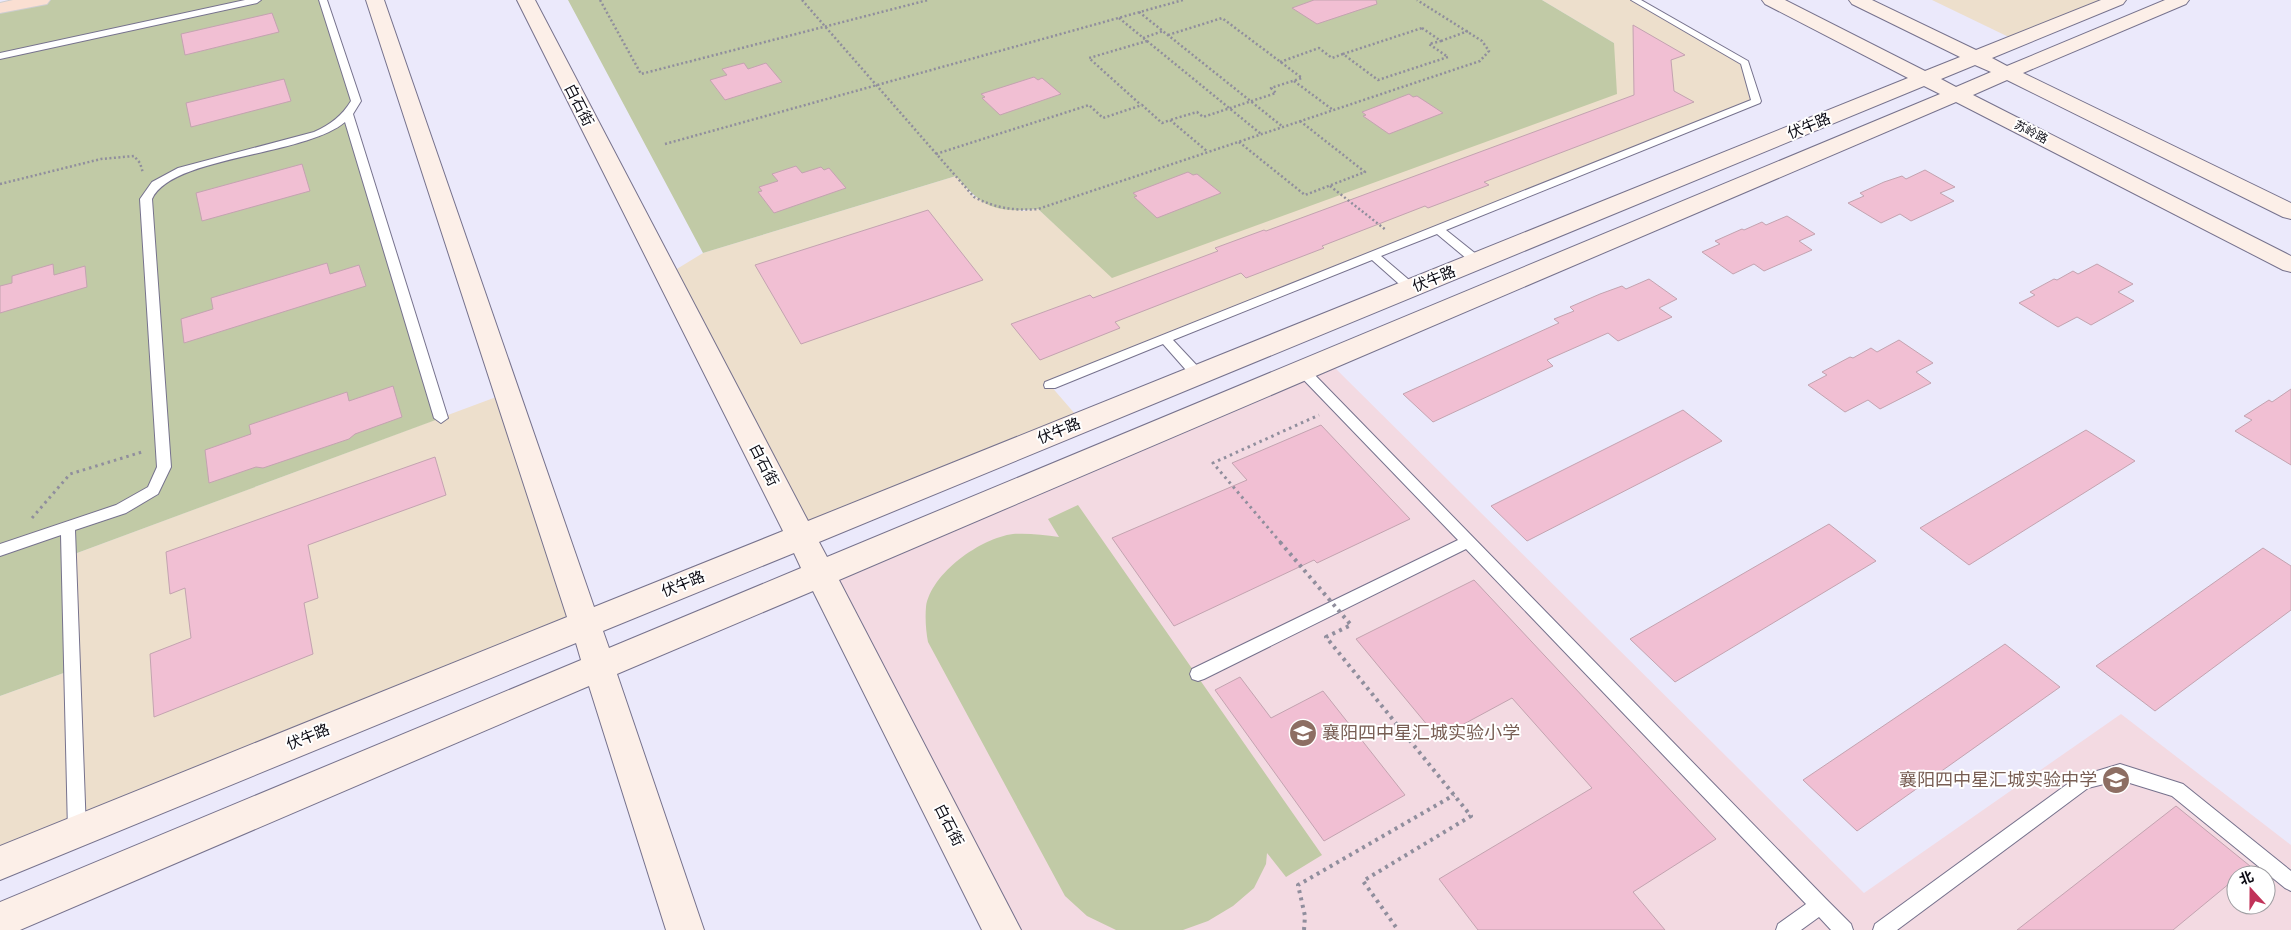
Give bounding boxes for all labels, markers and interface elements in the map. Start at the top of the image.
street label: 白石街 [559,80,599,130]
street label: 伏牛路 [1784,107,1834,145]
street label: 苏岭路 [2011,116,2051,148]
street label: 伏牛路 [1409,260,1459,298]
street label: 伏牛路 [1034,412,1084,450]
street label: 白石街 [744,440,784,490]
street label: 伏牛路 [658,565,708,603]
street label: 伏牛路 [283,718,333,756]
school or university icon: 襄阳四中星汇城实验小学 [1288,718,1318,748]
place label: 襄阳四中星汇城实验小学 [1322,720,1520,746]
school or university icon: 襄阳四中星汇城实验中学 [2101,765,2131,795]
place label: 襄阳四中星汇城实验中学 [1899,767,2097,793]
street label: 白石街 [929,800,969,850]
north arrow [2226,865,2276,915]
text: 北 [2236,866,2256,890]

